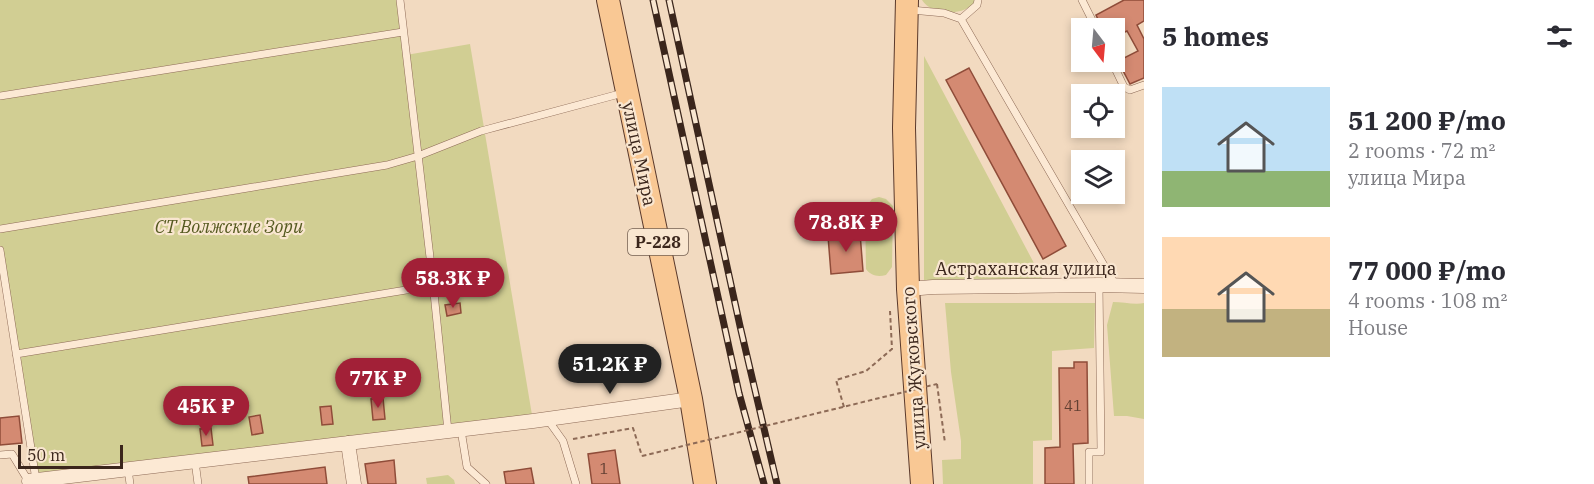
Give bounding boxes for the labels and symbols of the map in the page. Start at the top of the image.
north arrow [1071,18,1125,72]
street label: улица Мира [617,100,662,208]
pin: 78.8K ₽ [791,202,901,253]
park label: СТ Волжские Зори [155,215,304,238]
road number: Р-228 [628,229,688,255]
street label: Астраханская улица [935,257,1117,280]
pin: 58.3K ₽ [398,258,508,309]
street label: улица Жуковского [896,286,931,450]
pin: 51.2K ₽ [555,344,665,395]
pin: 77K ₽ [336,358,420,409]
pin: 45K ₽ [164,386,248,437]
house number: 41 [1064,396,1082,415]
scale bar [18,442,123,470]
house number: 1 [599,459,609,478]

